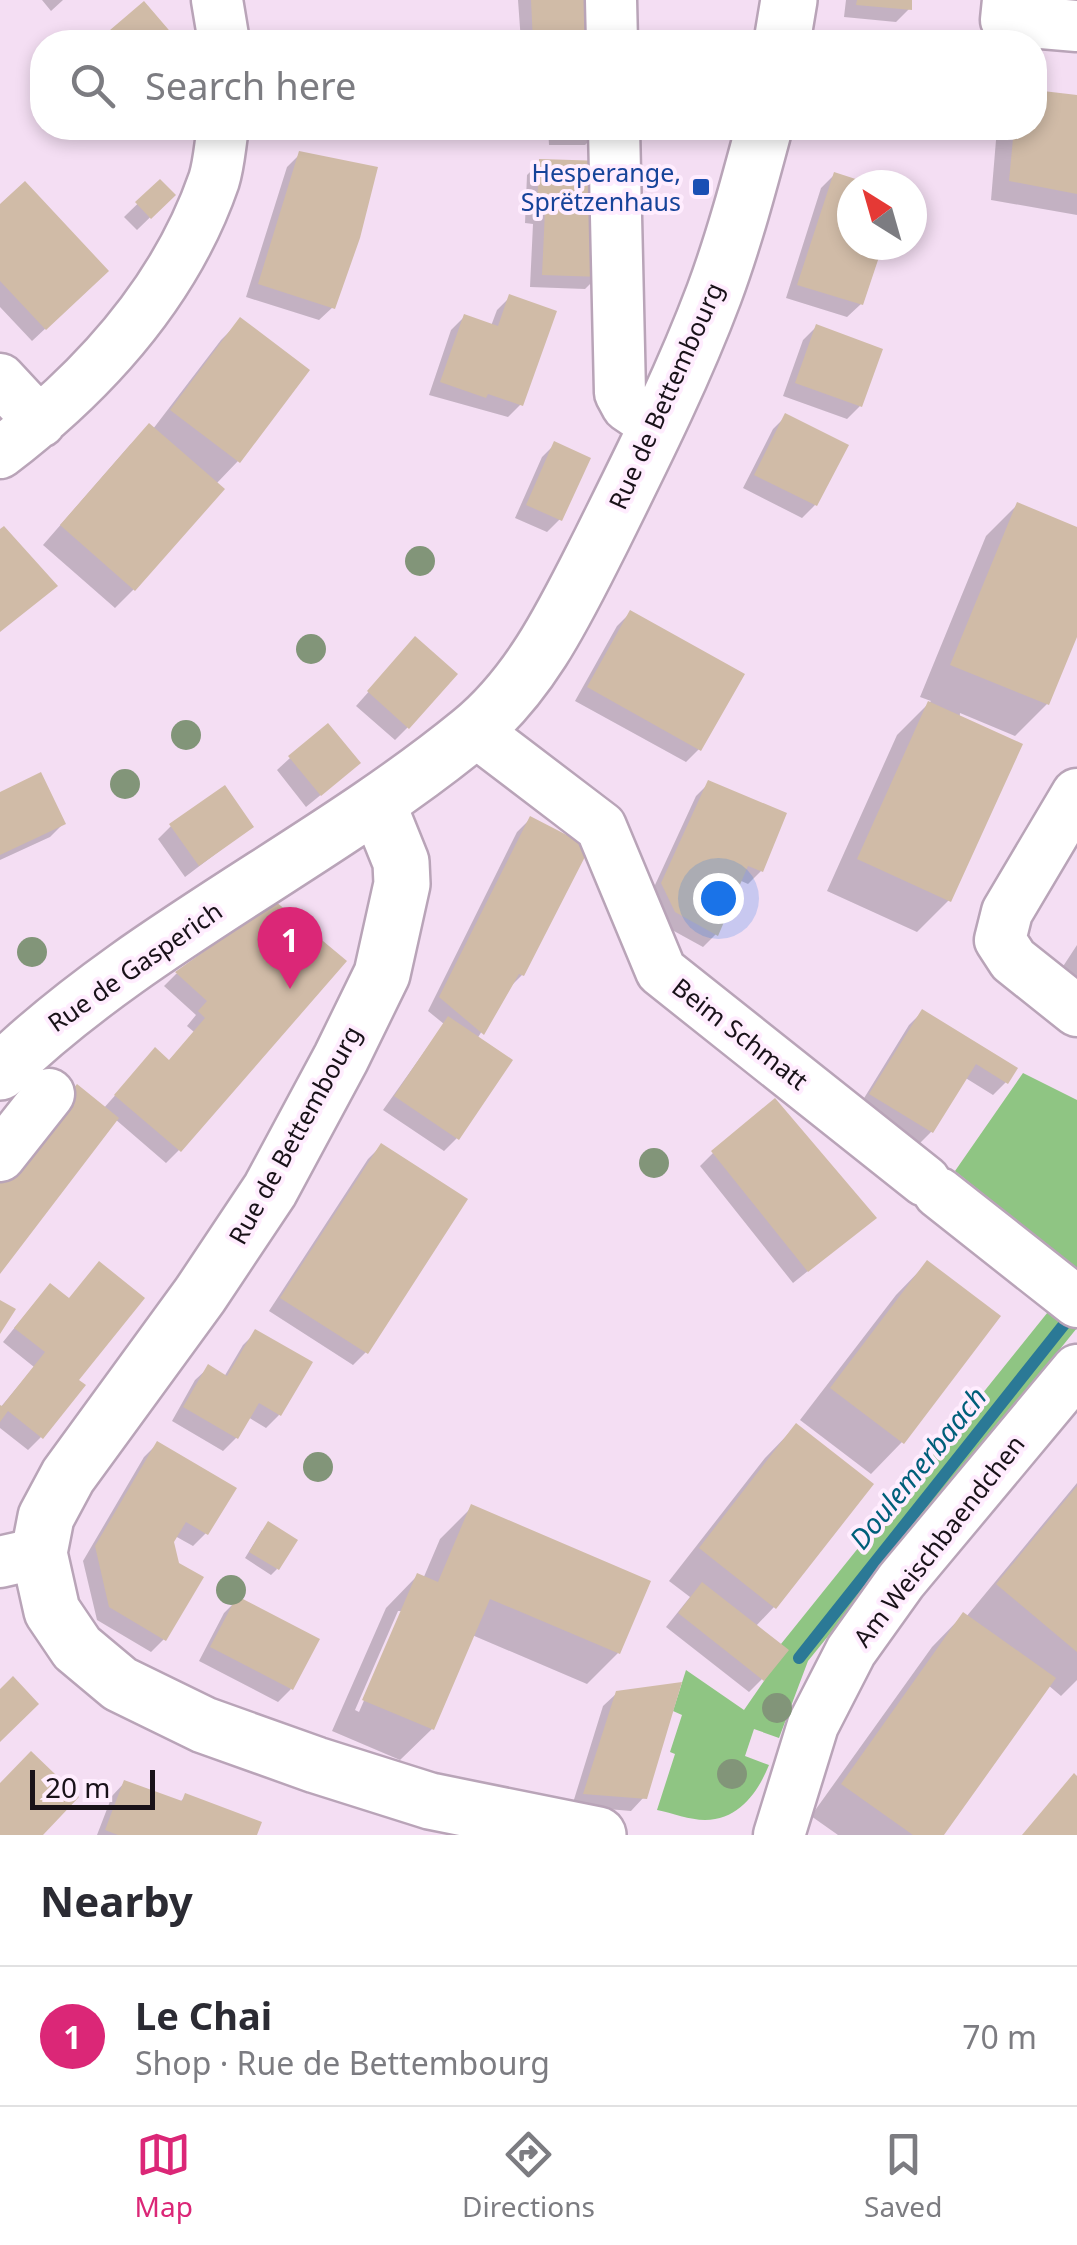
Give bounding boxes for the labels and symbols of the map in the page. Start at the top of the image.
place label: Hesperange, Sprëtzenhaus [521,155,681,218]
north arrow [837,170,927,260]
marker: Hesperange, Sprëtzenhaus [690,176,712,198]
street label: Rue de Bettembourg [600,277,730,514]
your location [693,873,744,924]
street label: Rue de Gasperich [41,893,228,1039]
pin: 1 [258,906,322,989]
street label: Beim Schmatt [666,970,815,1097]
street label: Rue de Bettembourg [220,1019,368,1250]
water label: Doulemerbaach [840,1378,994,1556]
street label: Am Weischbaendchen [845,1428,1032,1653]
scale bar [30,1765,155,1810]

